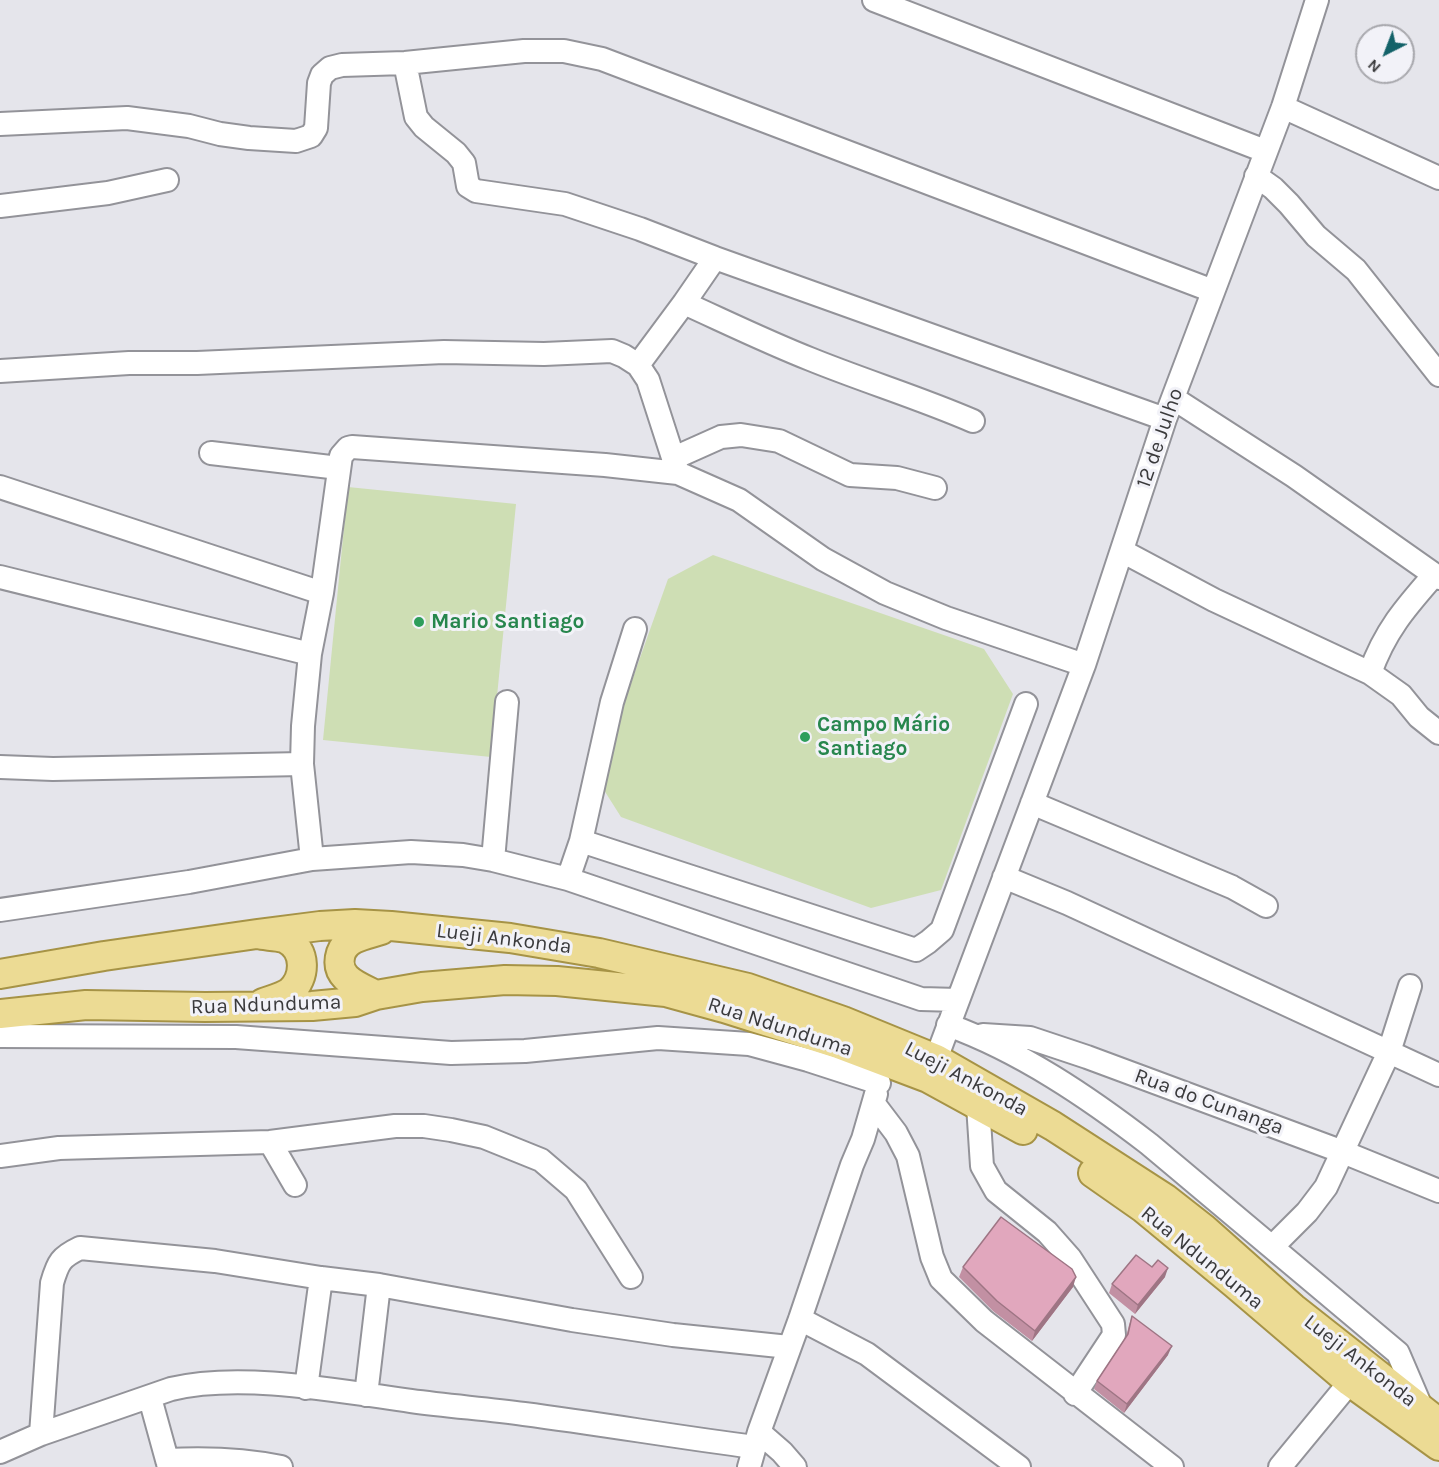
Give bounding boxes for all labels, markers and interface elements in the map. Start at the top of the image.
north arrow [1355,24,1415,84]
text: N [1363,55,1385,77]
street label: 12 de Julho [1131,385,1189,491]
place label: Mario Santiago [431,609,584,635]
marker: Mario Santiago [412,615,426,629]
place label: Campo Mário Santiago [817,712,950,762]
marker: Campo Mário Santiago [798,730,812,744]
street label: Lueji Ankonda [435,918,573,960]
street label: Rua Ndunduma [190,990,342,1020]
street label: Rua Ndunduma [704,992,856,1062]
street label: Lueji Ankonda [900,1036,1032,1122]
street label: Rua do Cunanga [1131,1063,1287,1141]
street label: Rua Ndunduma [1136,1201,1268,1315]
street label: Lueji Ankonda [1299,1309,1421,1413]

